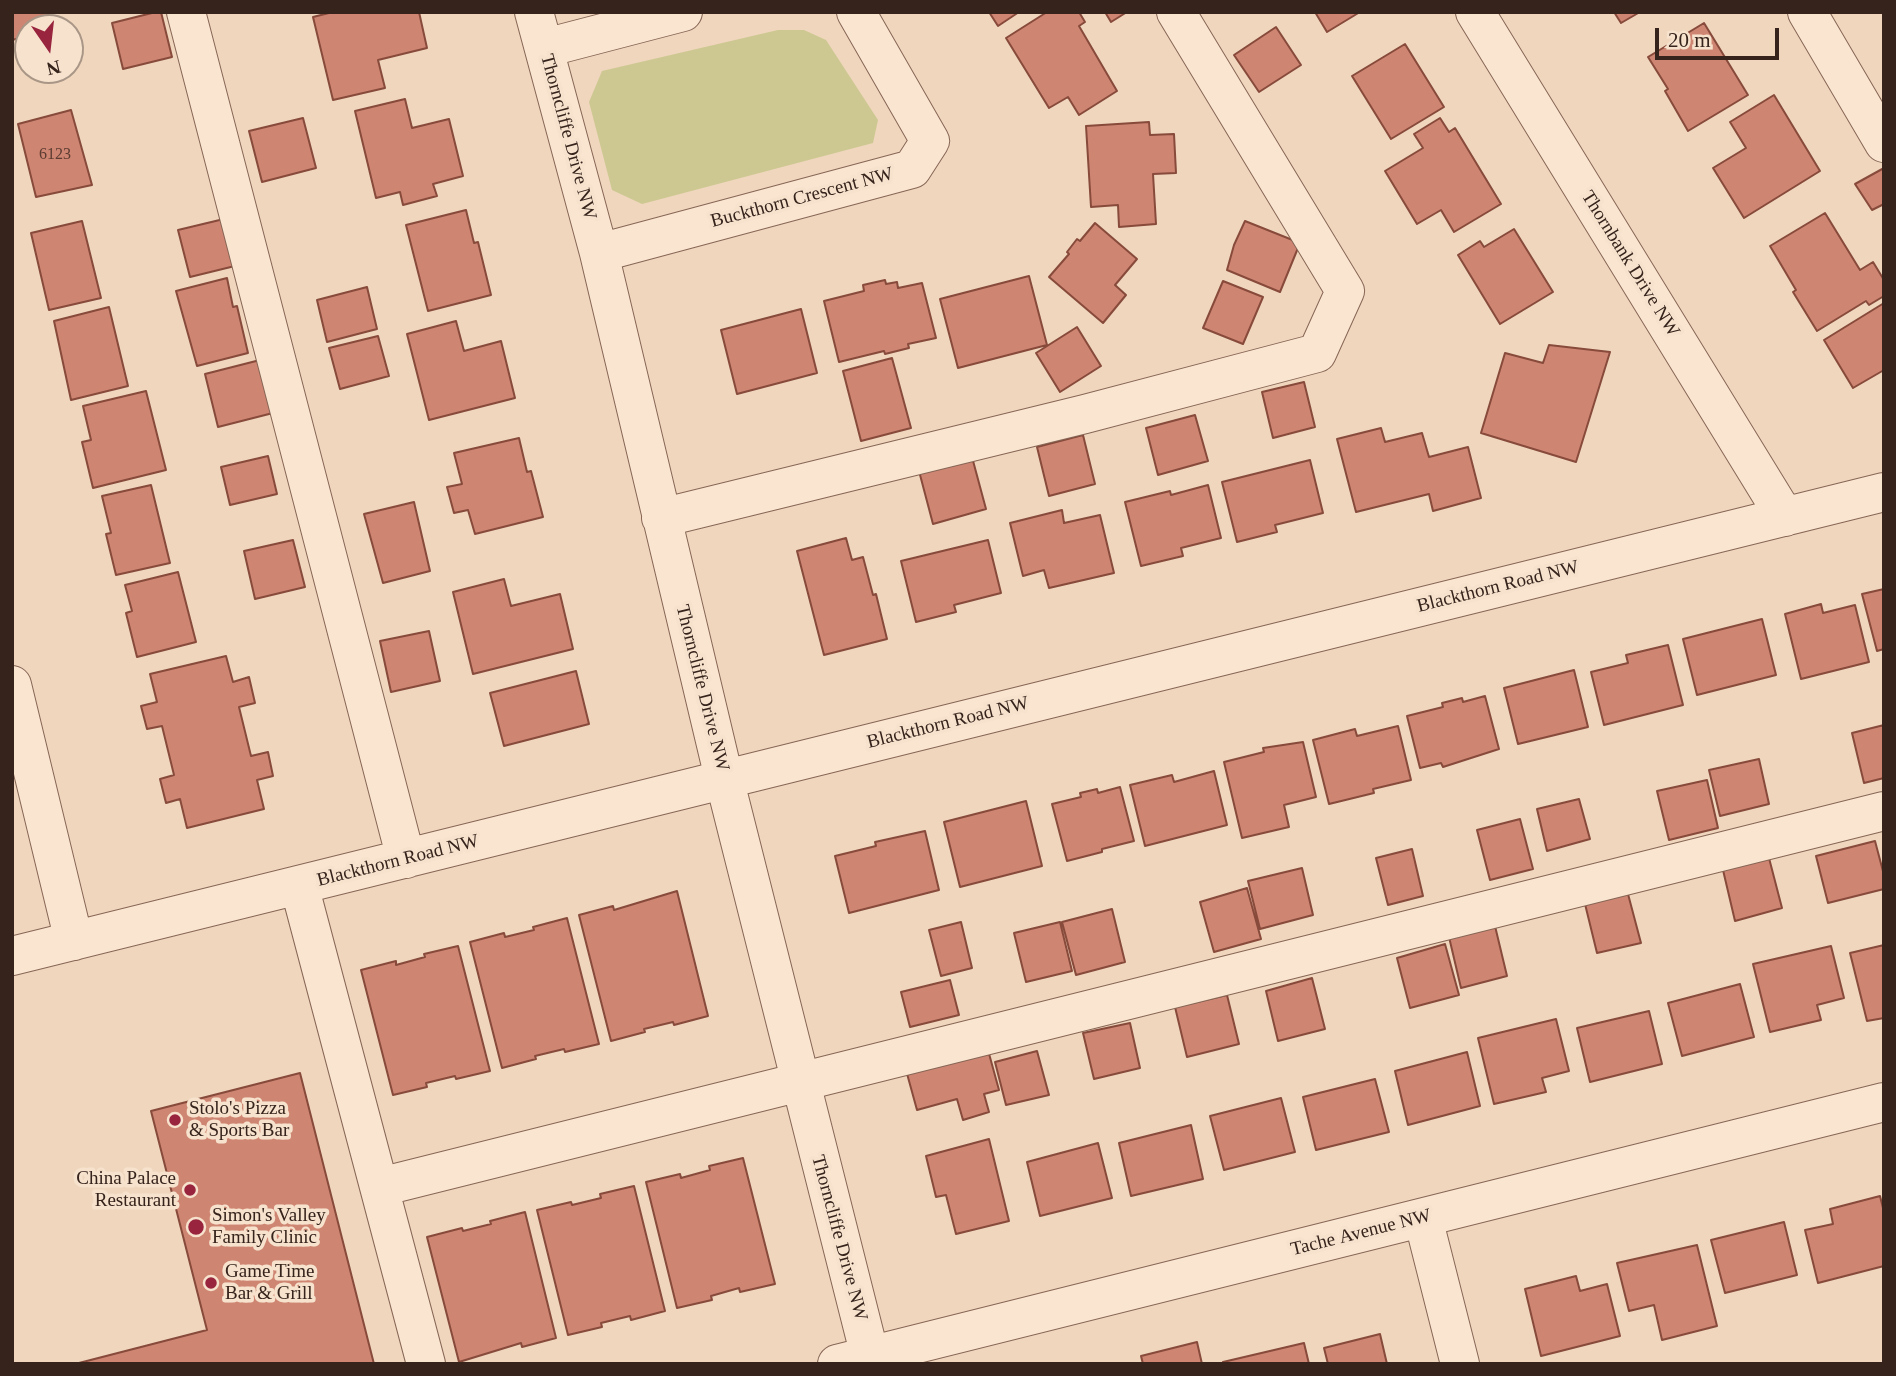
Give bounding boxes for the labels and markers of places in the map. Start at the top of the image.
place label: Stolo's Pizza & Sports Bar [189,1098,289,1142]
marker: Stolo's Pizza & Sports Bar [167,1112,183,1128]
place label: China Palace Restaurant [76,1168,176,1212]
marker: China Palace Restaurant [182,1182,198,1198]
place label: Simon's Valley Family Clinic [212,1205,326,1249]
marker: Simon's Valley Family Clinic [186,1217,206,1237]
place label: Game Time Bar & Grill [225,1261,315,1305]
marker: Game Time Bar & Grill [203,1275,219,1291]

